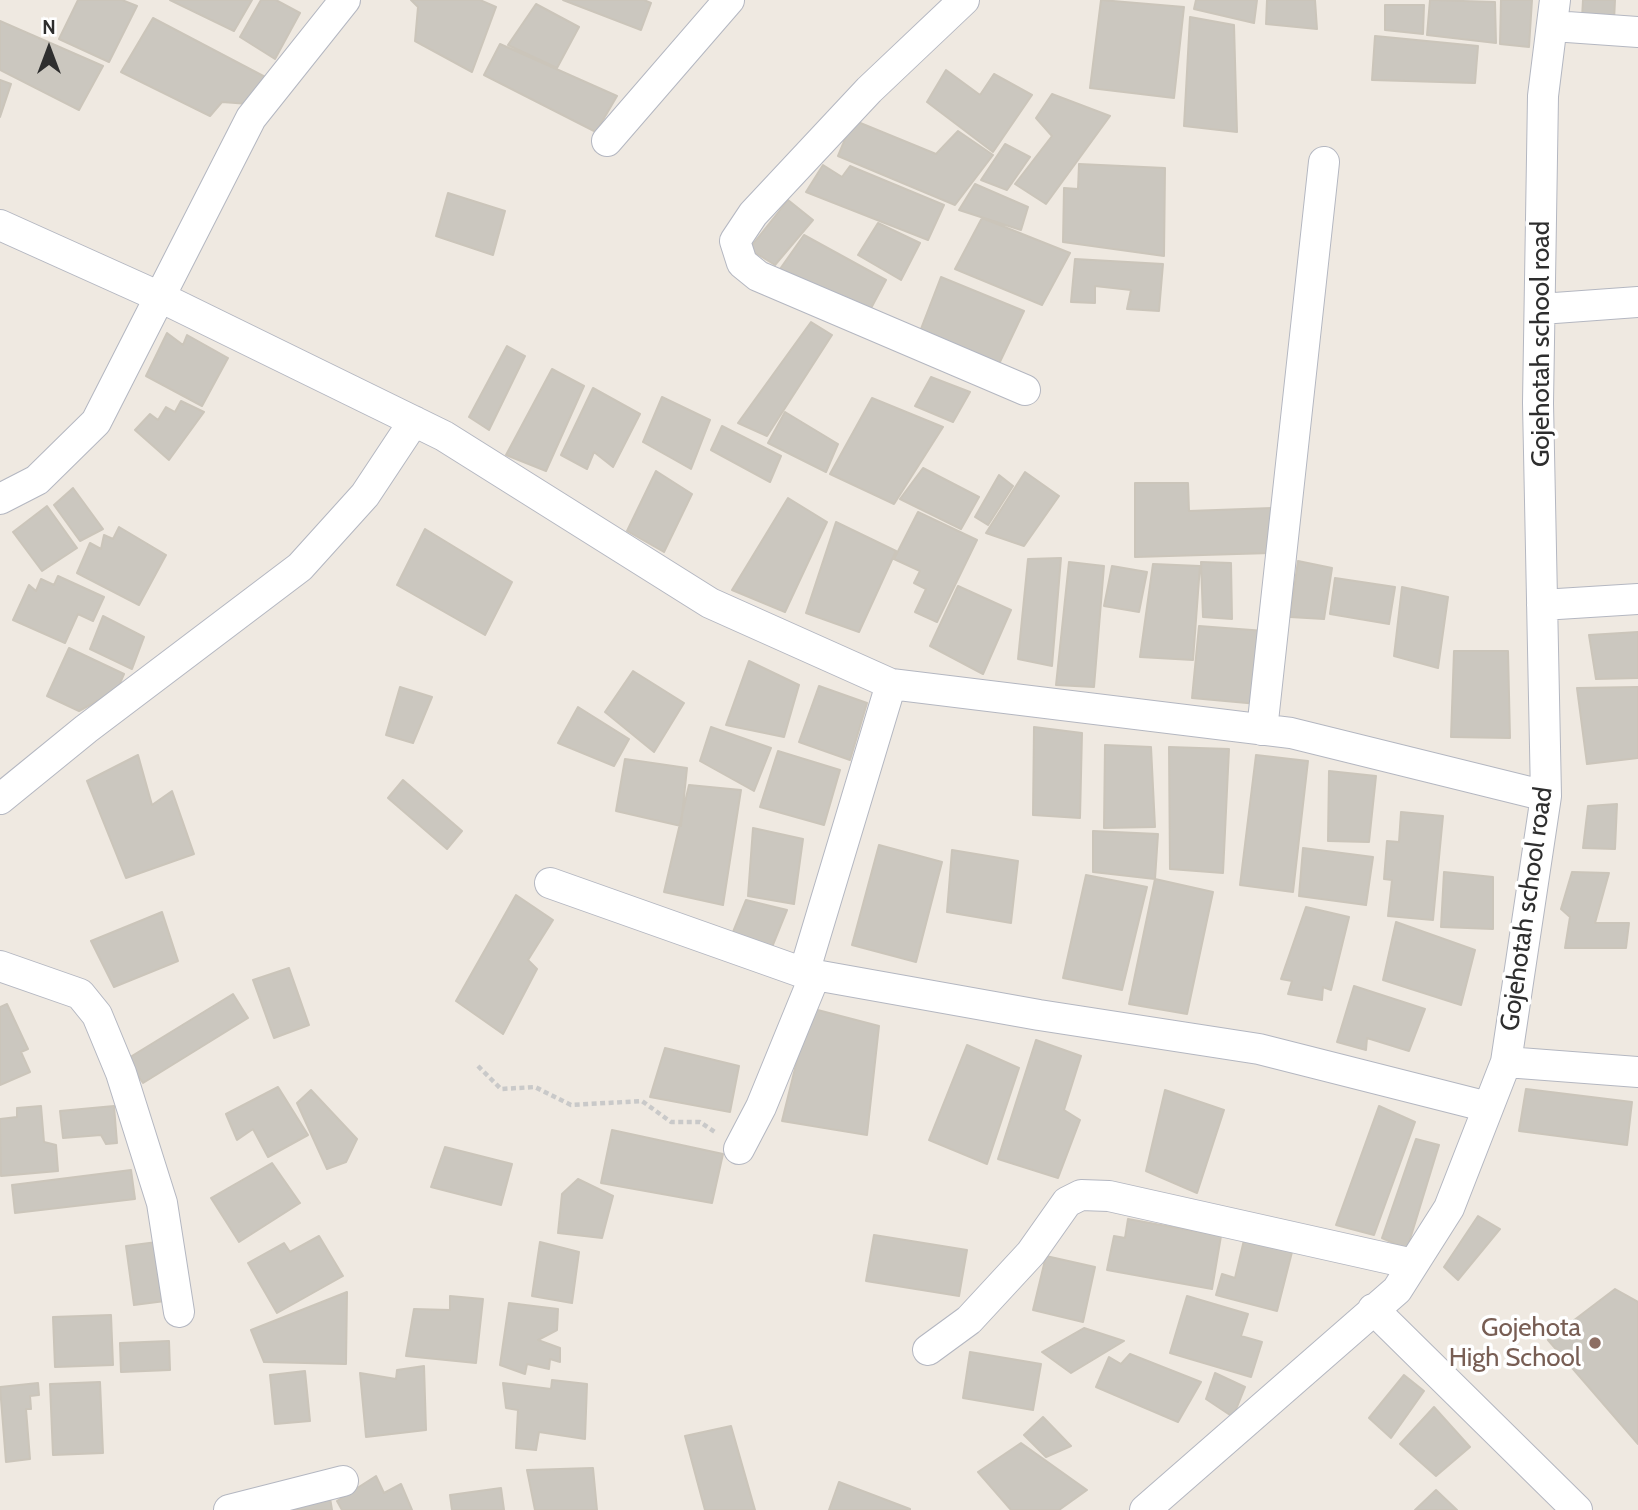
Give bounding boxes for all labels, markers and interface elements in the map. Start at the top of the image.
north arrow [14,14,84,84]
text: N [42,16,56,39]
street label: Gojehotah school road [1525,221,1557,467]
street label: Gojehotah school road [1494,785,1560,1033]
place label: Gojehota High School [1449,1312,1581,1374]
marker: Gojehota High School [1587,1335,1603,1351]

